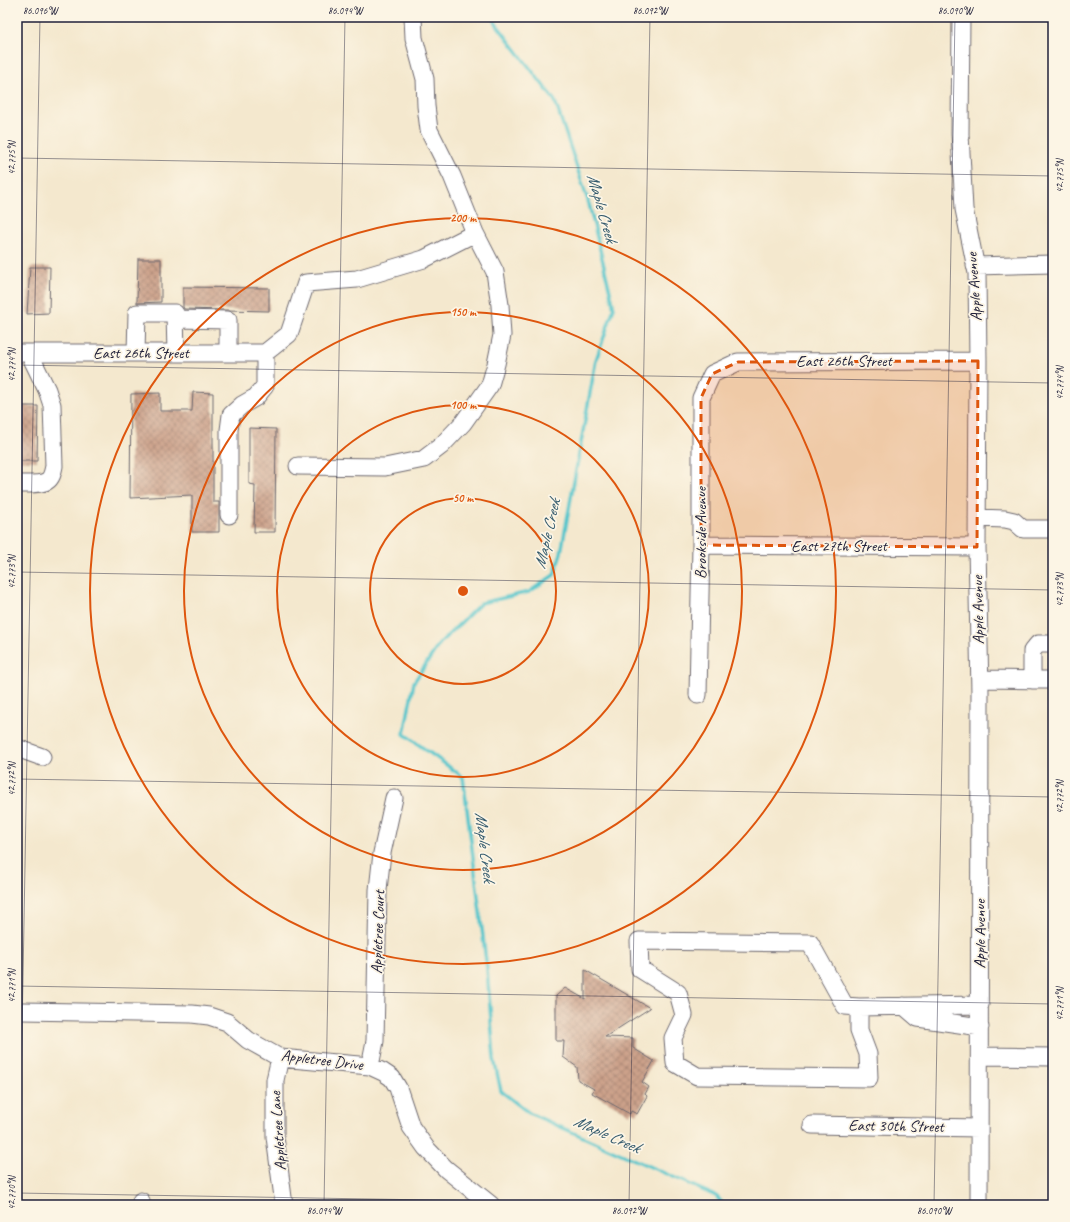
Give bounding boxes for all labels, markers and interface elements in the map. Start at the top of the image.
text: 86.096°W [23,4,59,17]
text: 86.094°W [328,4,364,17]
text: 86.092°W [633,4,669,17]
text: 86.090°W [938,4,974,17]
text: 42.775°N [5,139,18,175]
text: 42.775°N [1053,157,1066,193]
water label: Maple Creek [582,171,623,247]
text: 200 m [450,210,477,226]
street label: Apple Avenue [962,250,986,322]
text: 150 m [450,304,477,320]
street label: East 26th Street [93,343,190,363]
text: 42.774°N [5,346,18,382]
street label: East 26th Street [796,351,893,371]
text: 42.774°N [1053,364,1066,400]
text: 100 m [450,397,477,413]
street label: Brookside Avenue [691,485,711,579]
text: 50 m [453,490,474,506]
water label: Maple Creek [529,495,566,571]
street label: East 27th Street [791,536,888,556]
text: 42.773°N [5,553,18,589]
text: 42.773°N [1053,571,1066,607]
street label: Apple Avenue [967,574,989,645]
centre of rings [456,584,470,598]
text: 42.772°N [5,760,18,796]
text: 42.772°N [1053,778,1066,814]
water label: Maple Creek [470,811,500,886]
street label: Appletree Court [367,888,390,974]
street label: Apple Avenue [970,898,990,968]
text: 42.771°N [5,967,18,1003]
text: 42.771°N [1053,985,1066,1021]
street label: Appletree Drive [280,1045,366,1075]
street label: Appletree Lane [265,1089,291,1171]
water label: Maple Creek [571,1110,646,1159]
street label: East 30th Street [848,1115,946,1137]
text: 42.770°N [5,1174,18,1210]
text: 86.094°W [307,1204,343,1217]
text: 86.092°W [612,1204,648,1217]
text: 86.090°W [917,1204,953,1217]

